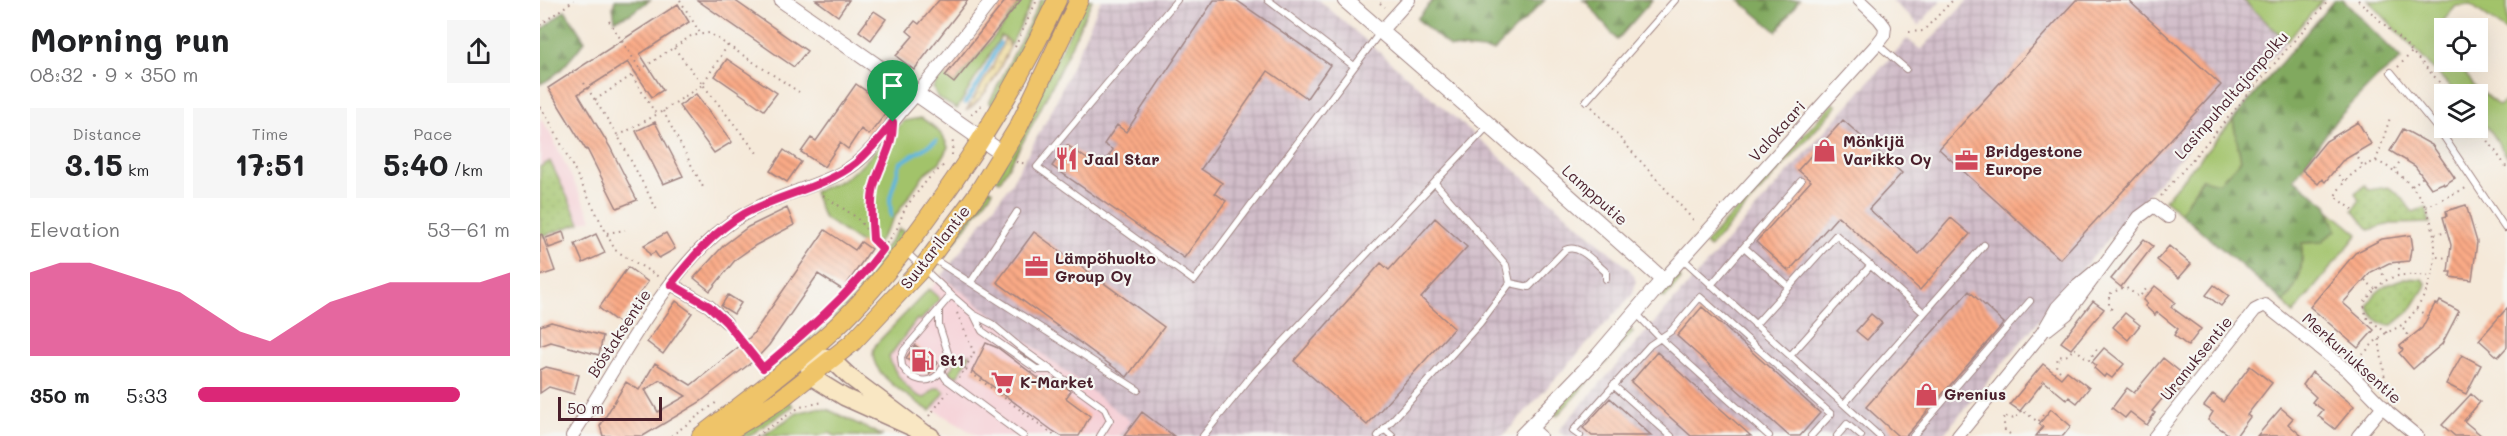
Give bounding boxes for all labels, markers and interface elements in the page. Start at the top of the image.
text: Morning run [30,17,230,60]
map controls [2434,18,2488,138]
button: locate [2434,18,2488,72]
button: share [447,20,510,83]
street label: Lasinpuhaltajanpolku [2169,26,2292,163]
pin [867,60,918,122]
text: 08:32 · 9 × 350 m [30,61,199,87]
icon: arrive [876,69,909,102]
button: layers [2434,84,2488,138]
street label: Valokaari [1744,96,1810,166]
text: Distance [73,123,141,144]
text: Time [252,123,288,144]
text: Pace [413,123,453,144]
place label: Mönkijä Varikko Oy [1843,130,1932,169]
shop icon: Mönkijä Varikko Oy [1812,137,1838,163]
place label: Bridgestone Europe [1985,140,2082,179]
text: 3.15 [65,144,123,184]
text: 17:51 [235,144,305,184]
text: 5:40 [383,144,448,184]
restaurant icon: Jaal Star [1053,146,1079,172]
office icon: Bridgestone Europe [1954,147,1980,173]
place label: Jaal Star [1084,148,1160,169]
text: km [123,159,149,180]
text: /km [448,159,483,180]
street label: Lampputie [1558,160,1633,230]
street label: Suutarilantie [895,200,974,293]
text: Elevation [30,216,120,242]
text: 53–61 m [427,216,510,242]
place label: Lämpöhuolto Group Oy [1055,247,1156,286]
office icon: Lämpöhuolto Group Oy [1024,254,1050,280]
street label: Böstaksentie [582,285,655,381]
street label: Merkuriuksentie [2298,308,2406,408]
street label: Uranuksentie [2155,311,2236,404]
fuel station icon: St1 [909,347,935,373]
place label: St1 [940,349,964,370]
supermarket icon: K-Market [989,369,1015,395]
place label: K-Market [1020,371,1094,392]
shop icon: Grenius [1913,381,1939,407]
text: 350 m [30,382,90,408]
text: 5:33 [126,382,167,408]
place label: Grenius [1944,383,2006,404]
scale bar [558,394,662,422]
text: 50 m [567,397,604,418]

